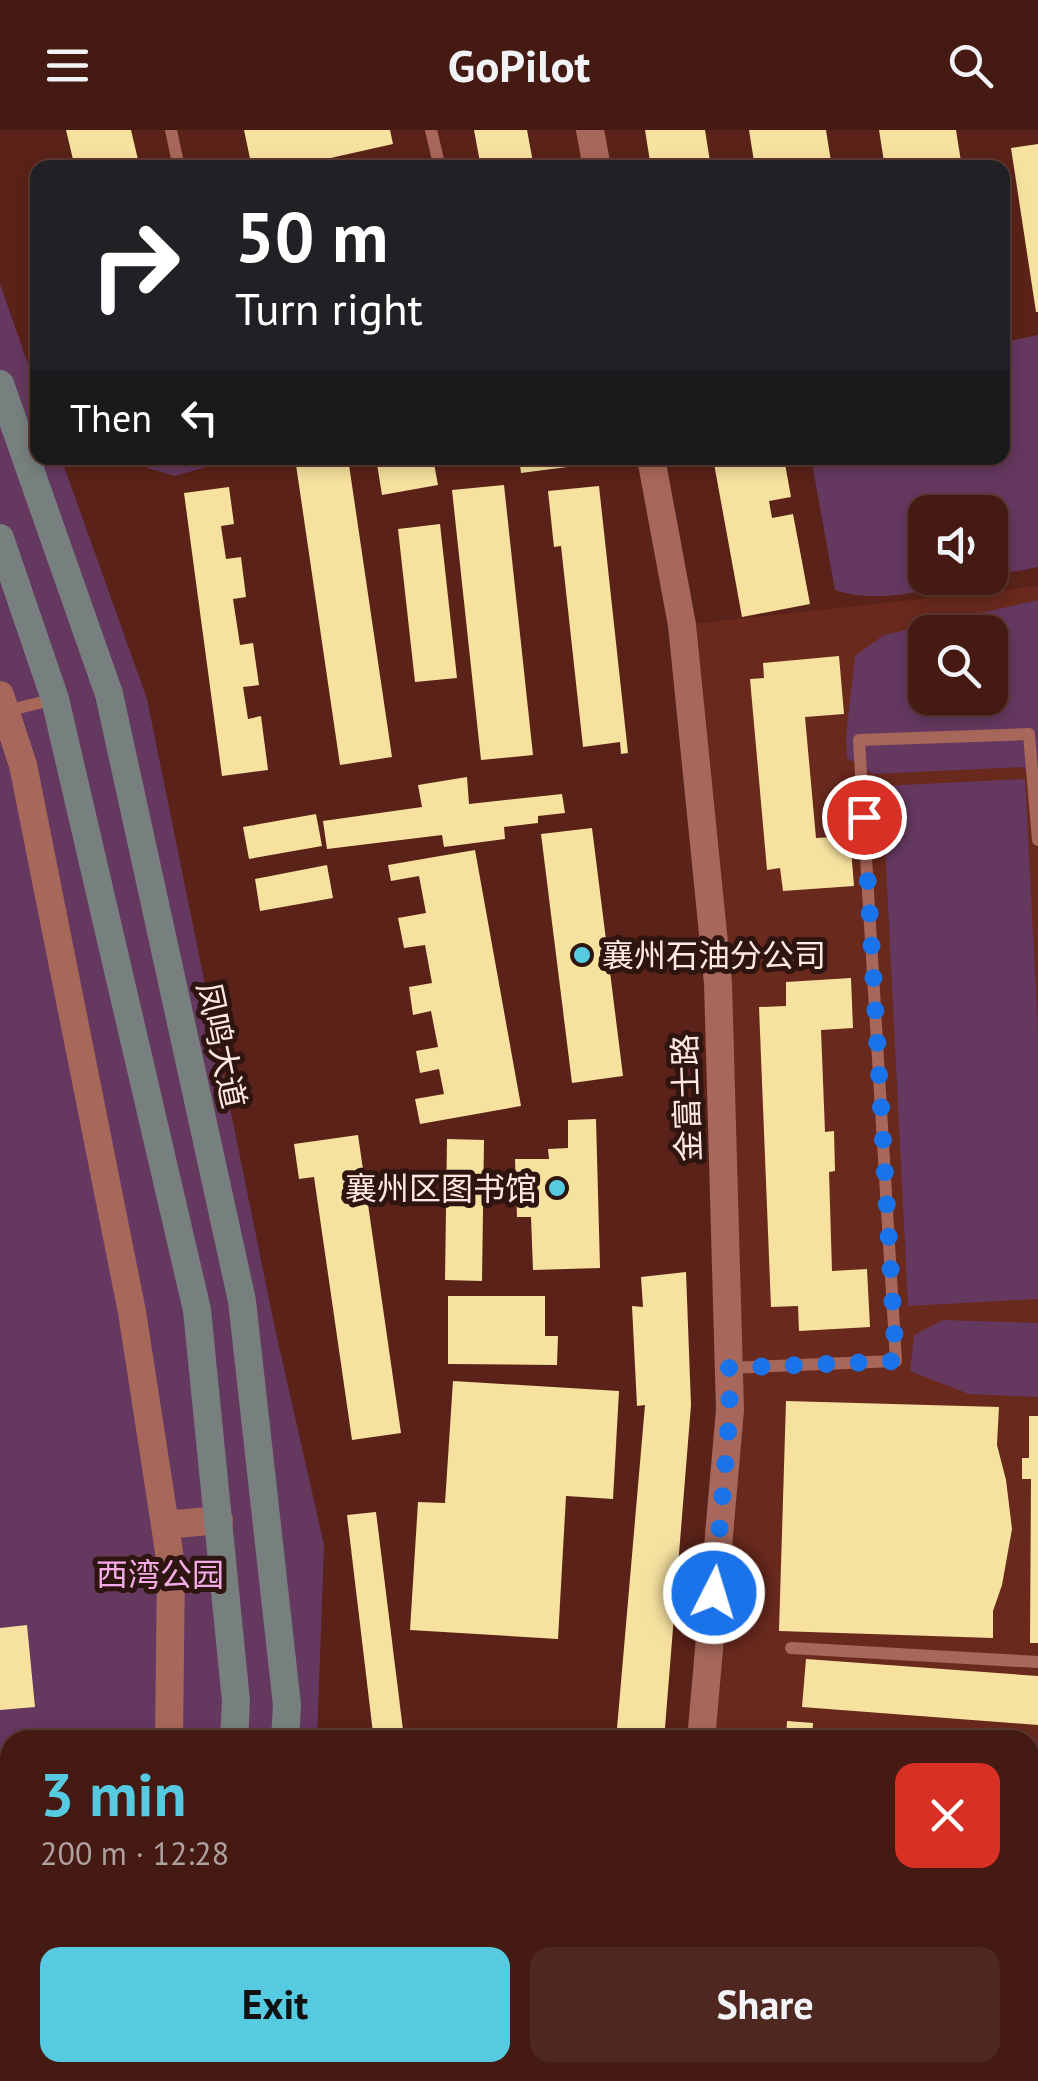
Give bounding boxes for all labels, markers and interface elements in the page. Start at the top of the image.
text: GoPilot [448,36,590,94]
icon: menu [40,38,95,93]
icon: search [943,38,998,93]
text: 50 m [235,191,388,281]
icon: right [70,200,200,330]
text: Turn right [235,279,423,337]
icon: left [172,390,227,445]
text: Then [70,393,152,442]
map controls [908,495,1008,715]
button: sound [908,495,1008,595]
button: search [908,615,1008,715]
pin [822,775,907,860]
icon: arrive [837,790,892,845]
place label: 襄州石油分公司 [602,934,826,976]
marker: 襄州石油分公司 [571,944,593,966]
street label: 凤鸣大道 [188,978,256,1112]
street label: 金富士路 [663,1033,709,1163]
place label: 襄州区图书馆 [345,1167,537,1209]
marker: 襄州区图书馆 [546,1177,568,1199]
position arrow [662,1541,766,1645]
park label: 西湾公园 [96,1553,224,1595]
text: 3 min [40,1755,186,1833]
button: close [895,1763,1000,1868]
text: 200 m · 12:28 [40,1832,229,1874]
button: Exit [40,1947,510,2062]
button: Share [530,1947,1000,2062]

